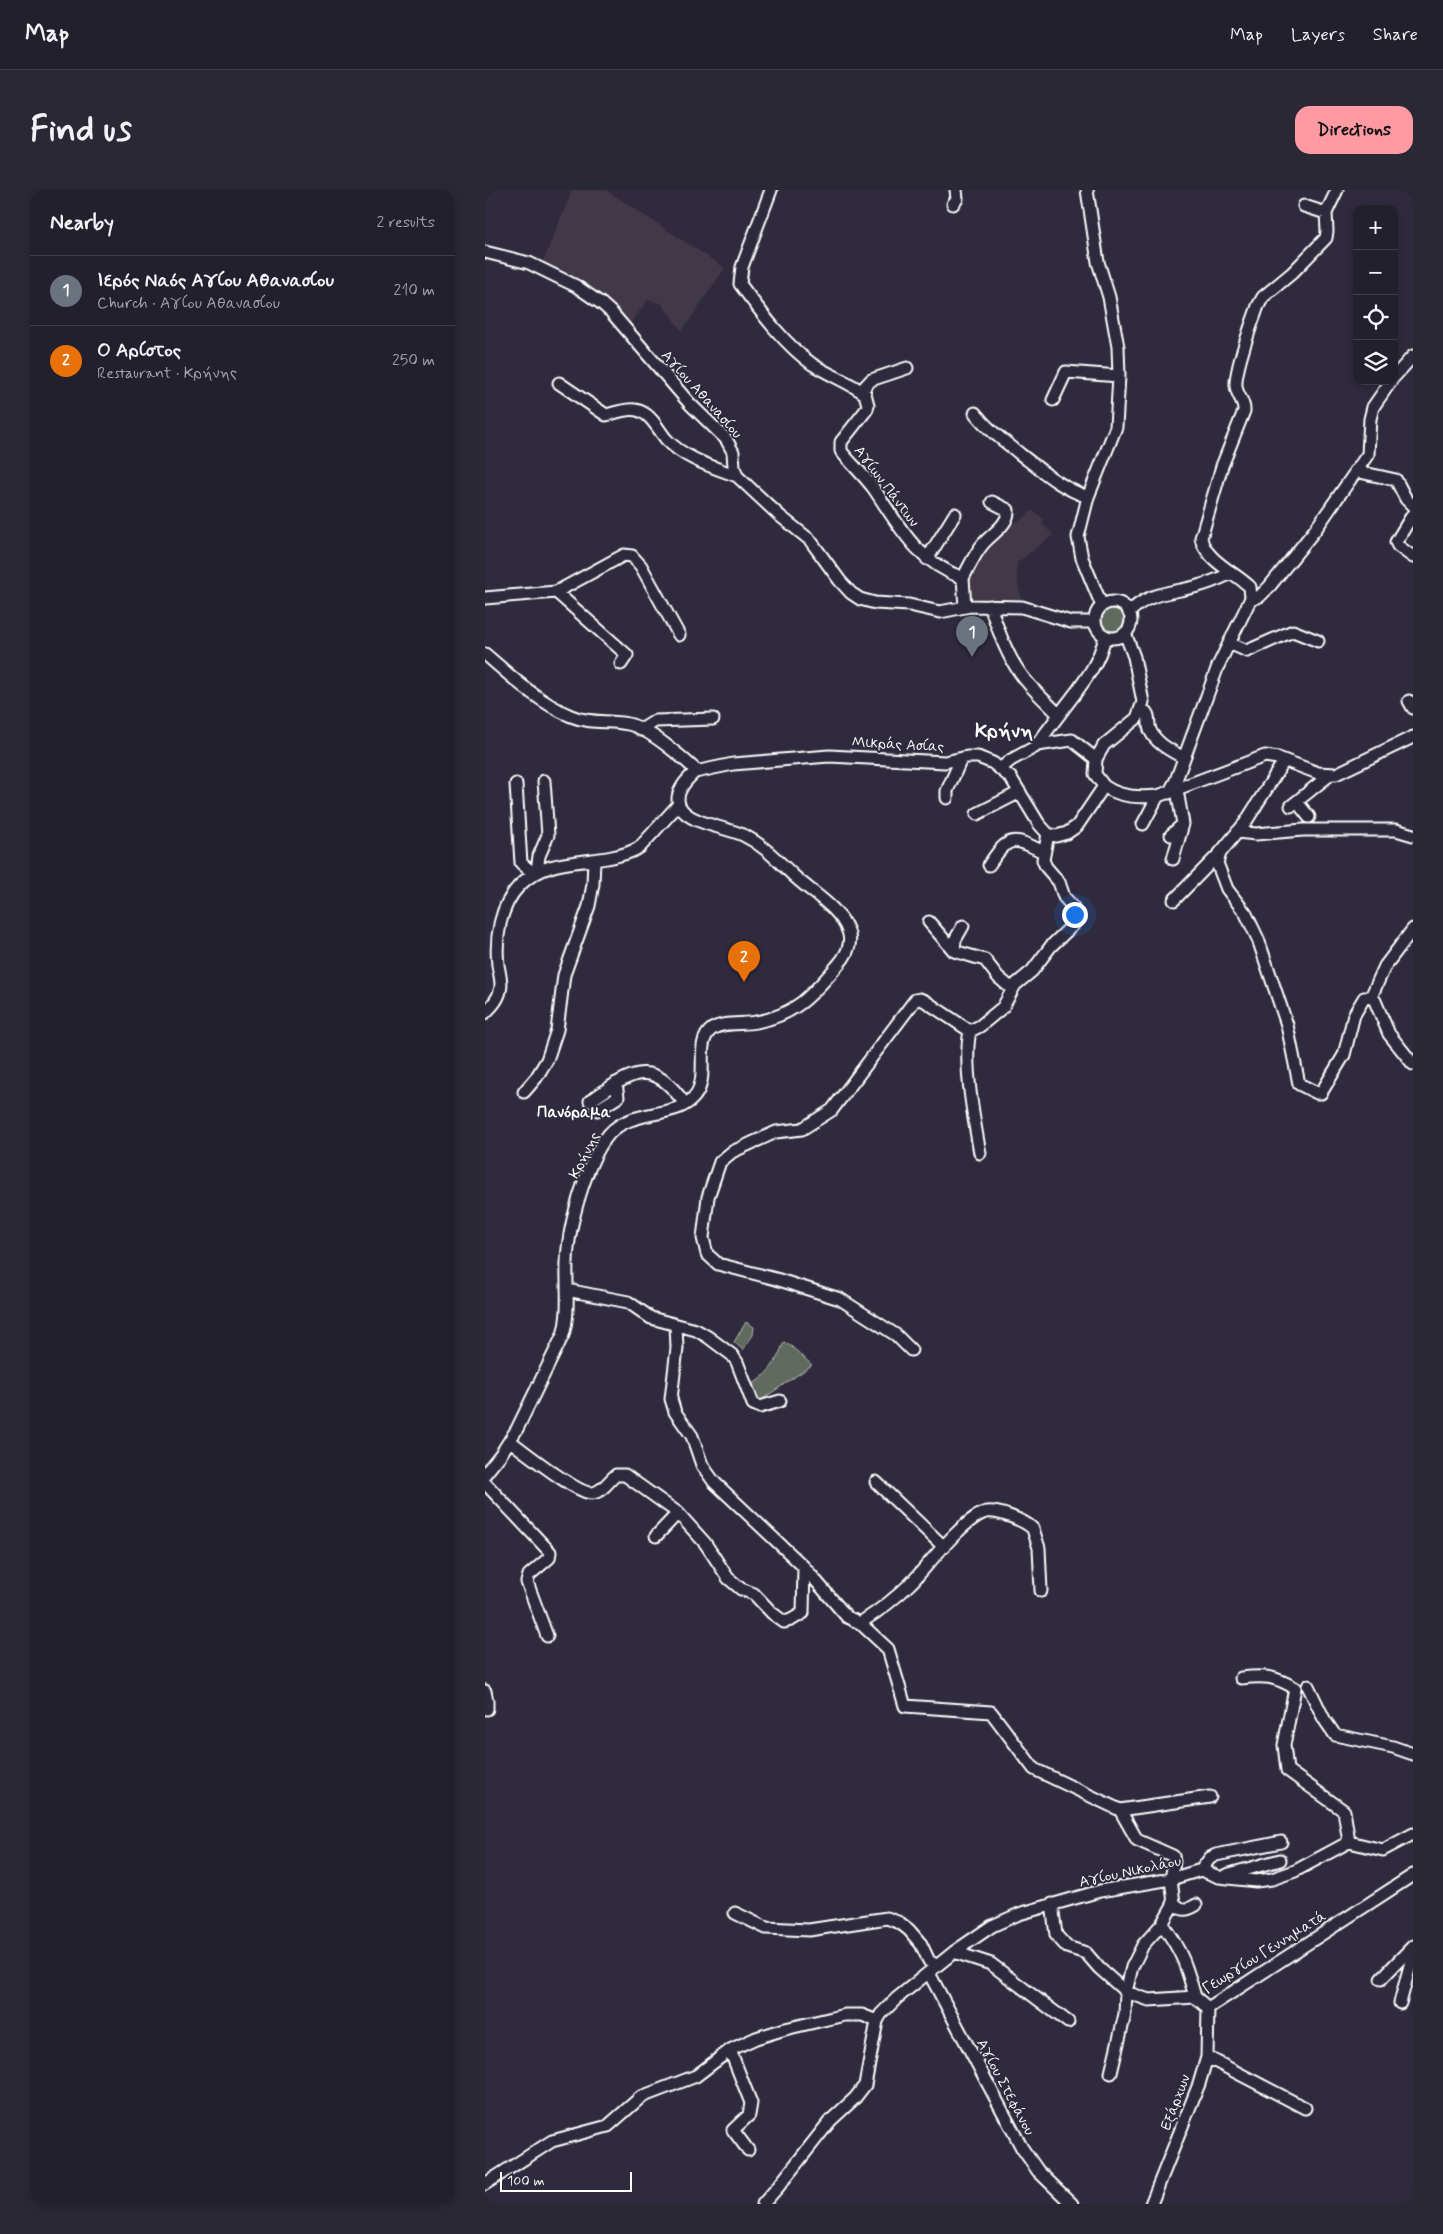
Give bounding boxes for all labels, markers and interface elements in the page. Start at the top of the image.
text: Map [25,19,69,50]
text: Map [1230,23,1263,47]
text: Layers [1291,23,1345,47]
text: Share [1373,23,1418,47]
button: Directions [1295,106,1413,154]
text: Find us [30,107,132,153]
map controls [1353,205,1398,385]
button: + [1353,205,1398,250]
text: Nearby [50,209,114,237]
text: 2 results [377,212,435,233]
button: − [1353,250,1398,295]
text: Ιερός Ναός Αγίου Αθανασίου [97,268,334,293]
text: 1 [62,280,70,301]
text: 210 m [394,280,435,301]
text: Church · Αγίου Αθανασίου [97,293,280,314]
button: locate [1353,295,1398,340]
text: Ο Αρίστος [97,338,181,363]
button: layers [1353,340,1398,385]
street label: Αγίου Αθανασίου [656,346,746,443]
text: 2 [62,350,70,371]
text: 250 m [392,350,435,371]
text: Restaurant · Κρήνης [97,363,237,384]
street label: Αγίων Πάντων [849,442,924,532]
pin: 1 [956,616,988,657]
district label: Κρήνη [975,718,1033,745]
street label: Μικράς Ασίας [851,733,945,757]
your location [1062,902,1088,928]
pin: 2 [728,941,760,982]
district label: Πανόραμα [537,1102,612,1123]
street label: Κρήνης [565,1128,605,1182]
street label: Αγίου Νικολάου [1077,1851,1183,1893]
street label: Γεωργίου Γεννηματά [1199,1906,1331,1999]
street label: Αγίου Στεφάνου [971,2036,1039,2139]
street label: Εξάρχων [1156,2071,1196,2133]
scale bar [500,2169,633,2192]
text: 100 m [507,2172,545,2190]

